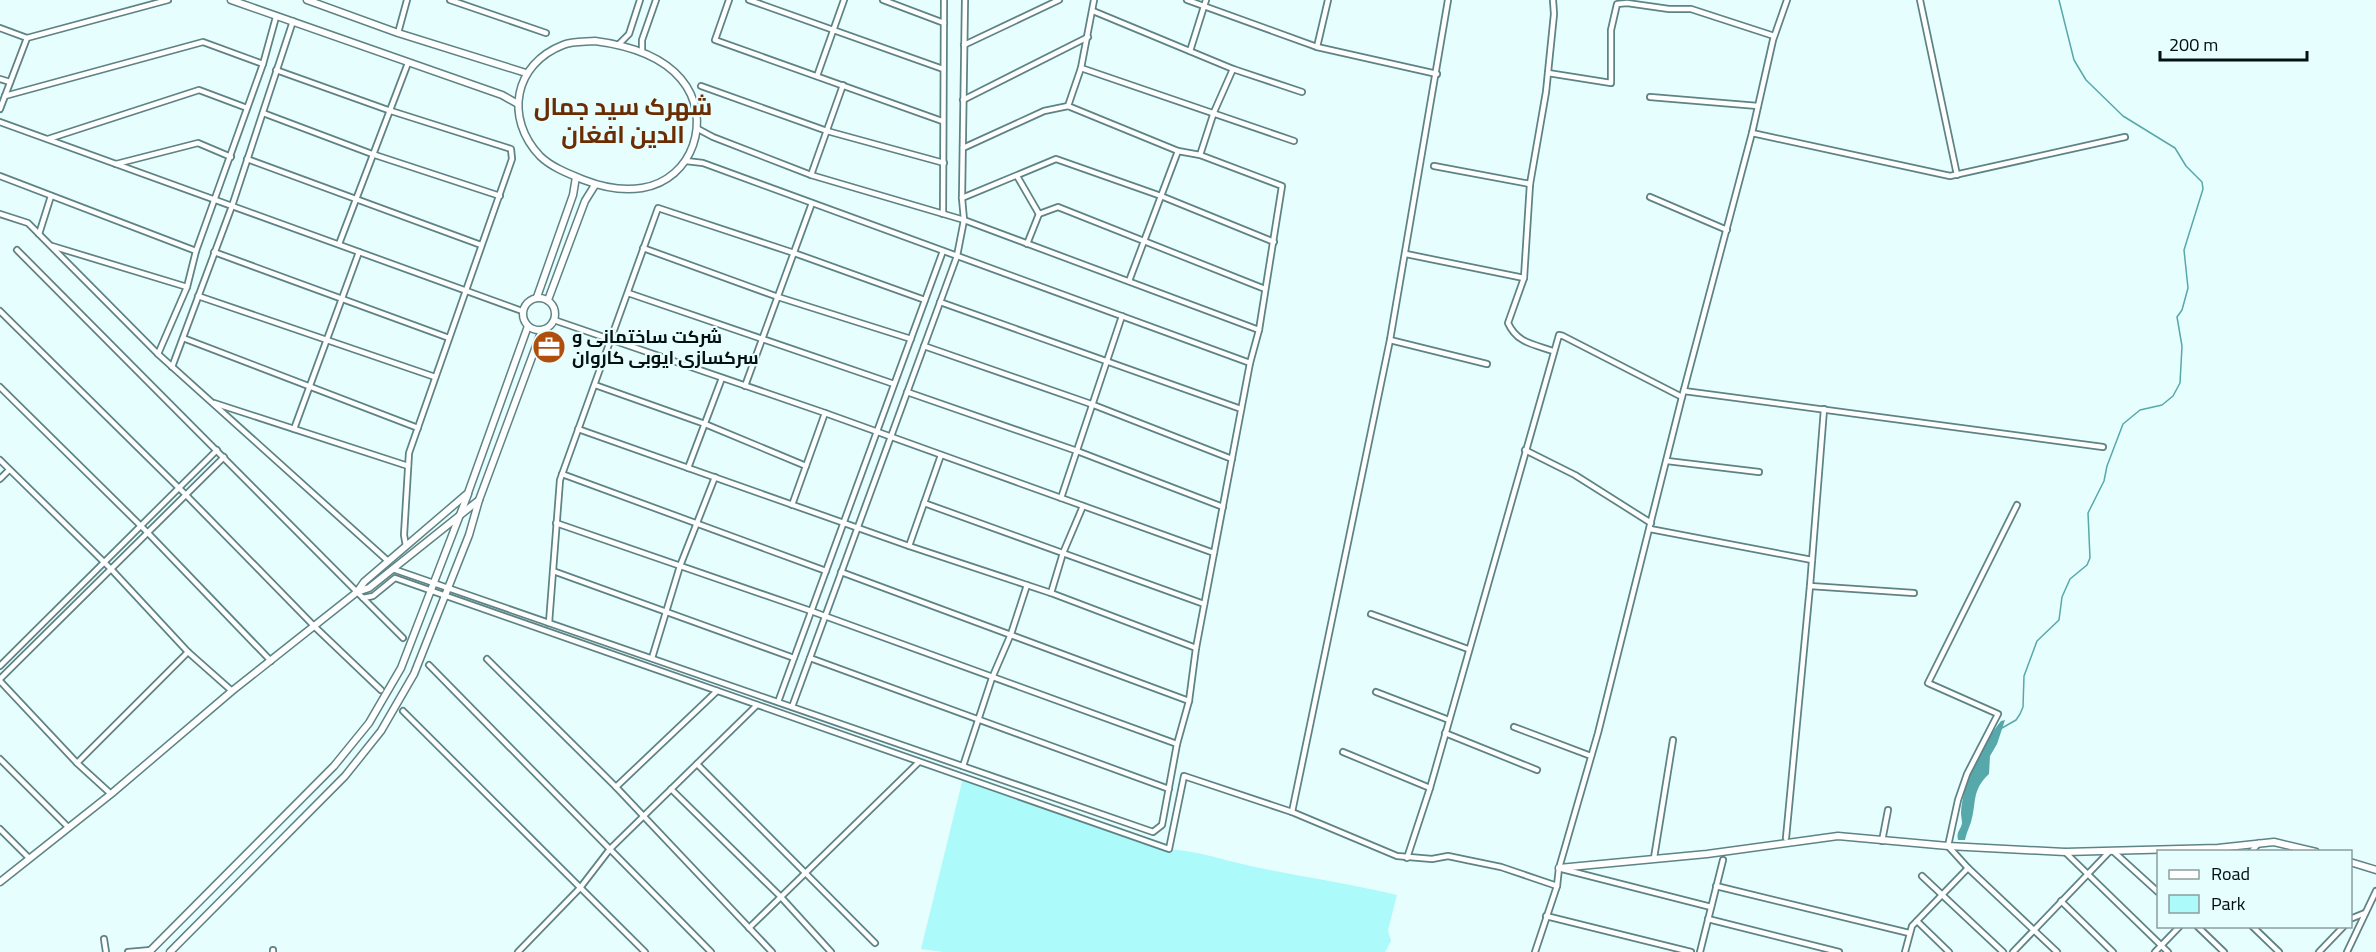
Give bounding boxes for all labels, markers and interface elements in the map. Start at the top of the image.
scale bar [2160,24,2307,62]
text: 200 m [2169,28,2218,61]
district label: شهرک سید جمال الدین افغان [534,84,712,157]
place label: شرکت ساختمانی و سرکسازی ایوبی کاروان [572,320,759,374]
office icon: شرکت ساختمانی و سرکسازی ایوبی کاروان [531,329,567,365]
legend [2157,850,2352,928]
text: Road [2211,857,2250,890]
text: Park [2211,887,2246,920]

